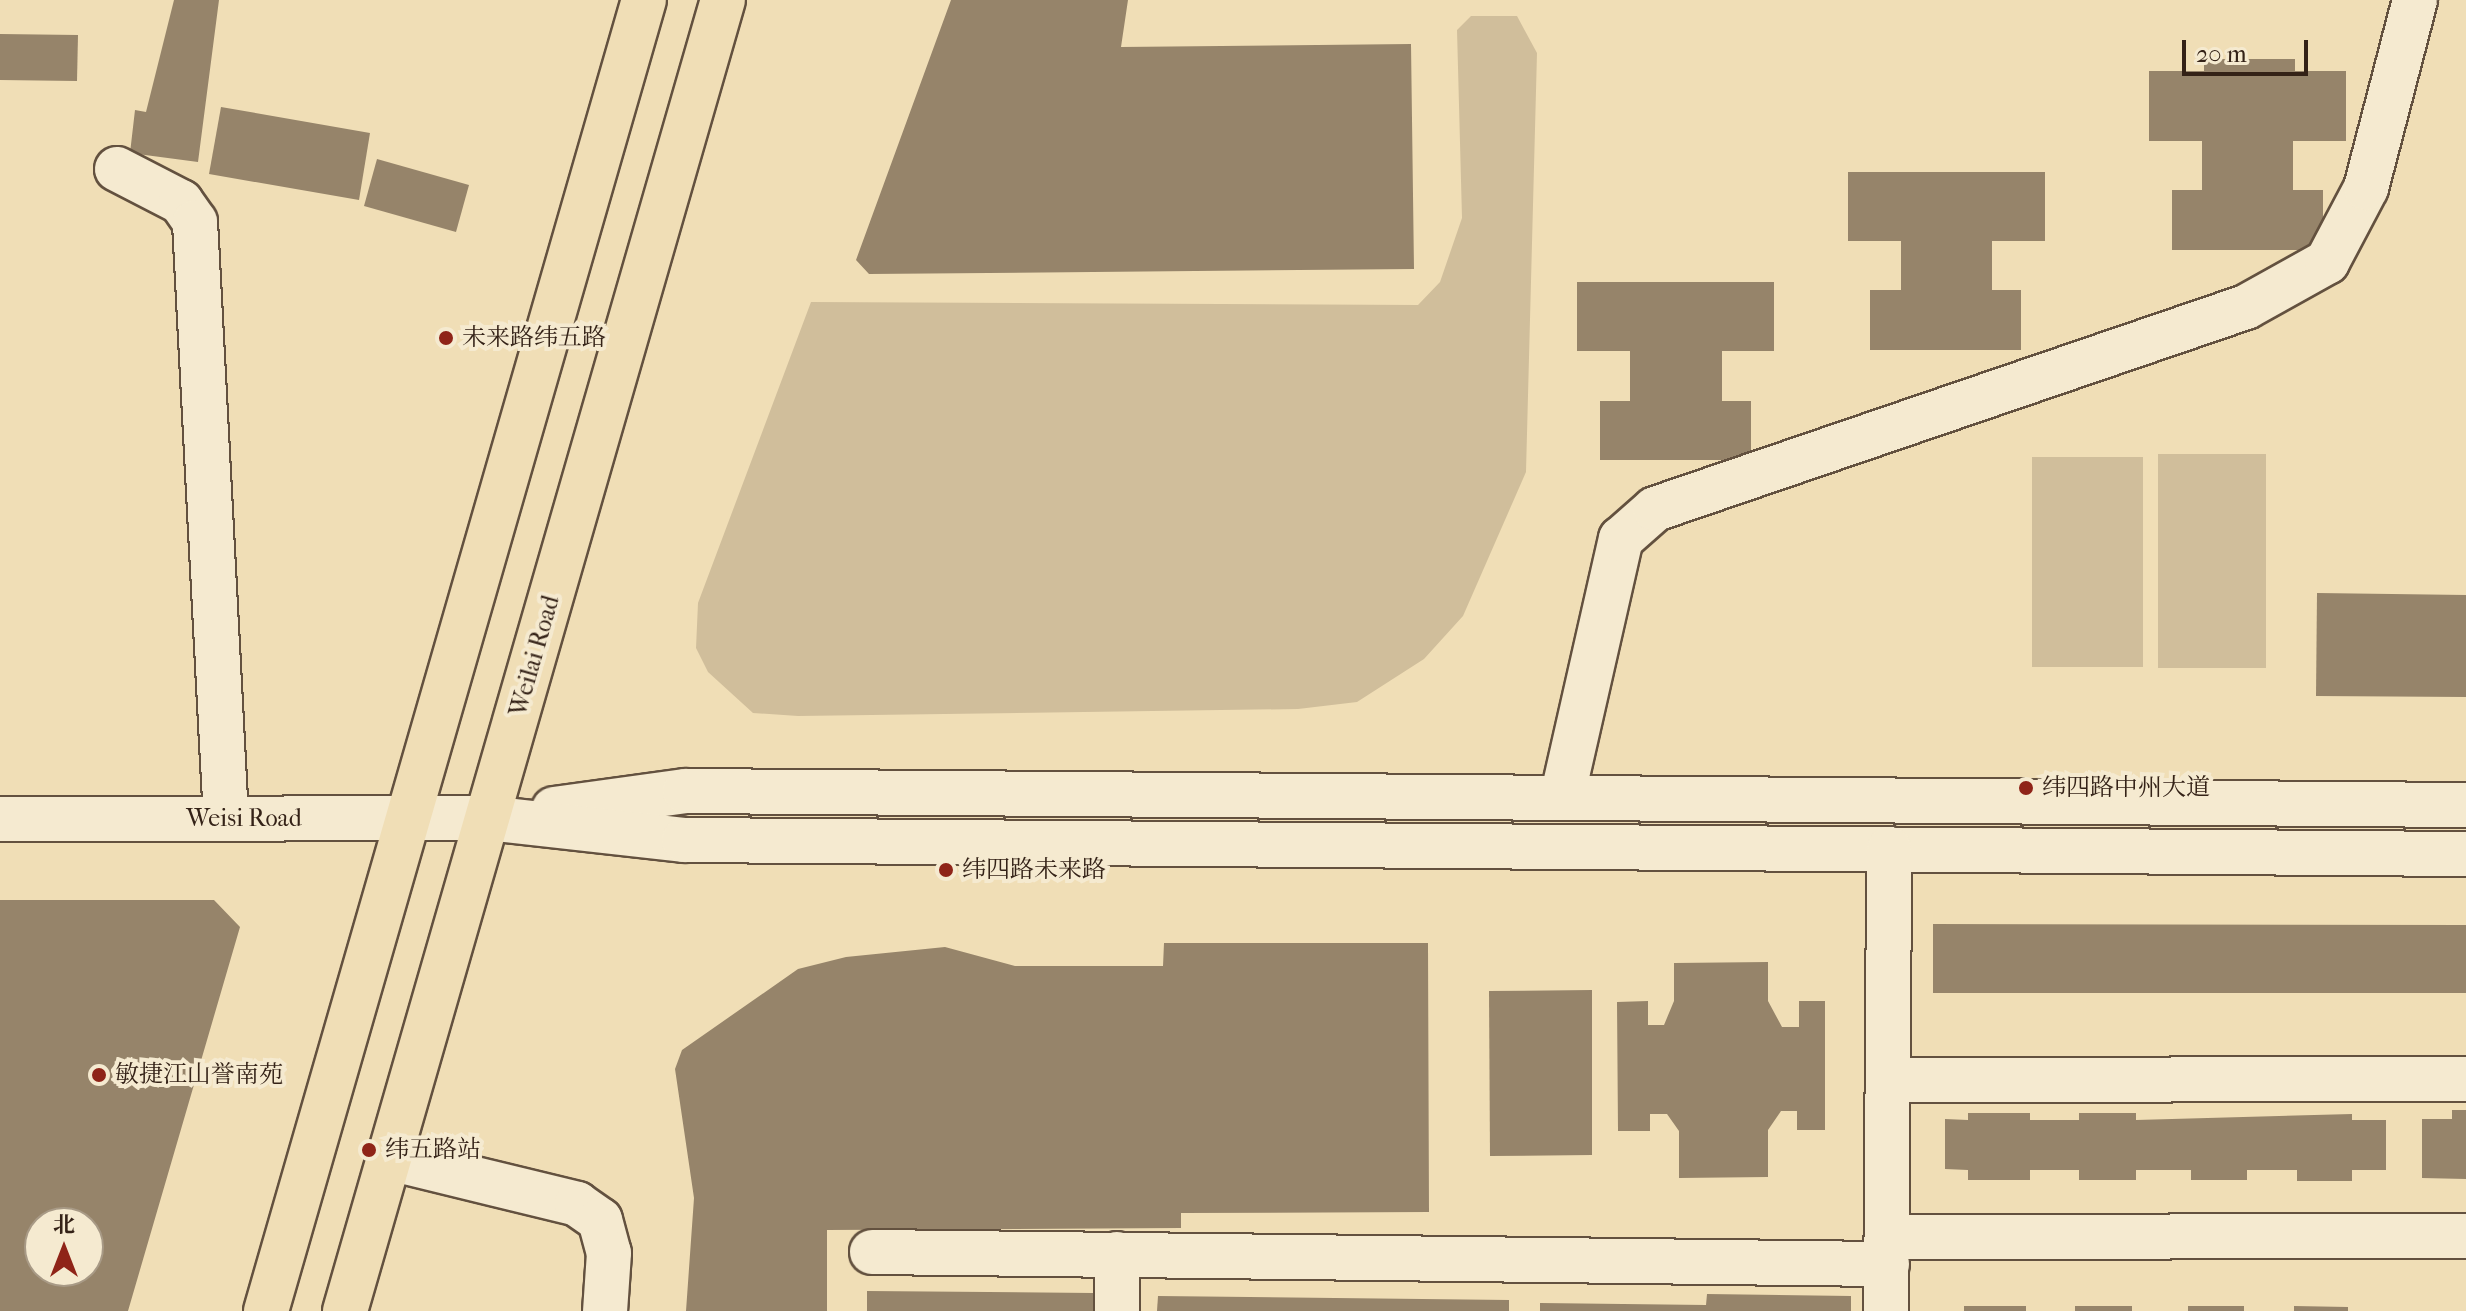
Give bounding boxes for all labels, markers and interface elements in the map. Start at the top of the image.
scale bar [2186,24,2312,74]
text: 20 m [2196,40,2247,68]
place label: 未来路纬五路 [462,324,606,352]
marker: 未来路纬五路 [437,329,455,347]
street label: Weilai Road [504,592,566,720]
place label: 纬四路中州大道 [2042,774,2210,802]
marker: 纬四路中州大道 [2017,779,2035,797]
street label: Weisi Road [186,805,302,833]
place label: 纬四路未来路 [962,856,1106,884]
marker: 纬四路未来路 [937,861,955,879]
place label: 敏捷江山誉南苑 [115,1061,283,1089]
marker: 敏捷江山誉南苑 [90,1066,108,1084]
place label: 纬五路站 [385,1136,481,1164]
marker: 纬五路站 [360,1141,378,1159]
north arrow [24,1207,104,1287]
text: 北 [53,1212,75,1238]

